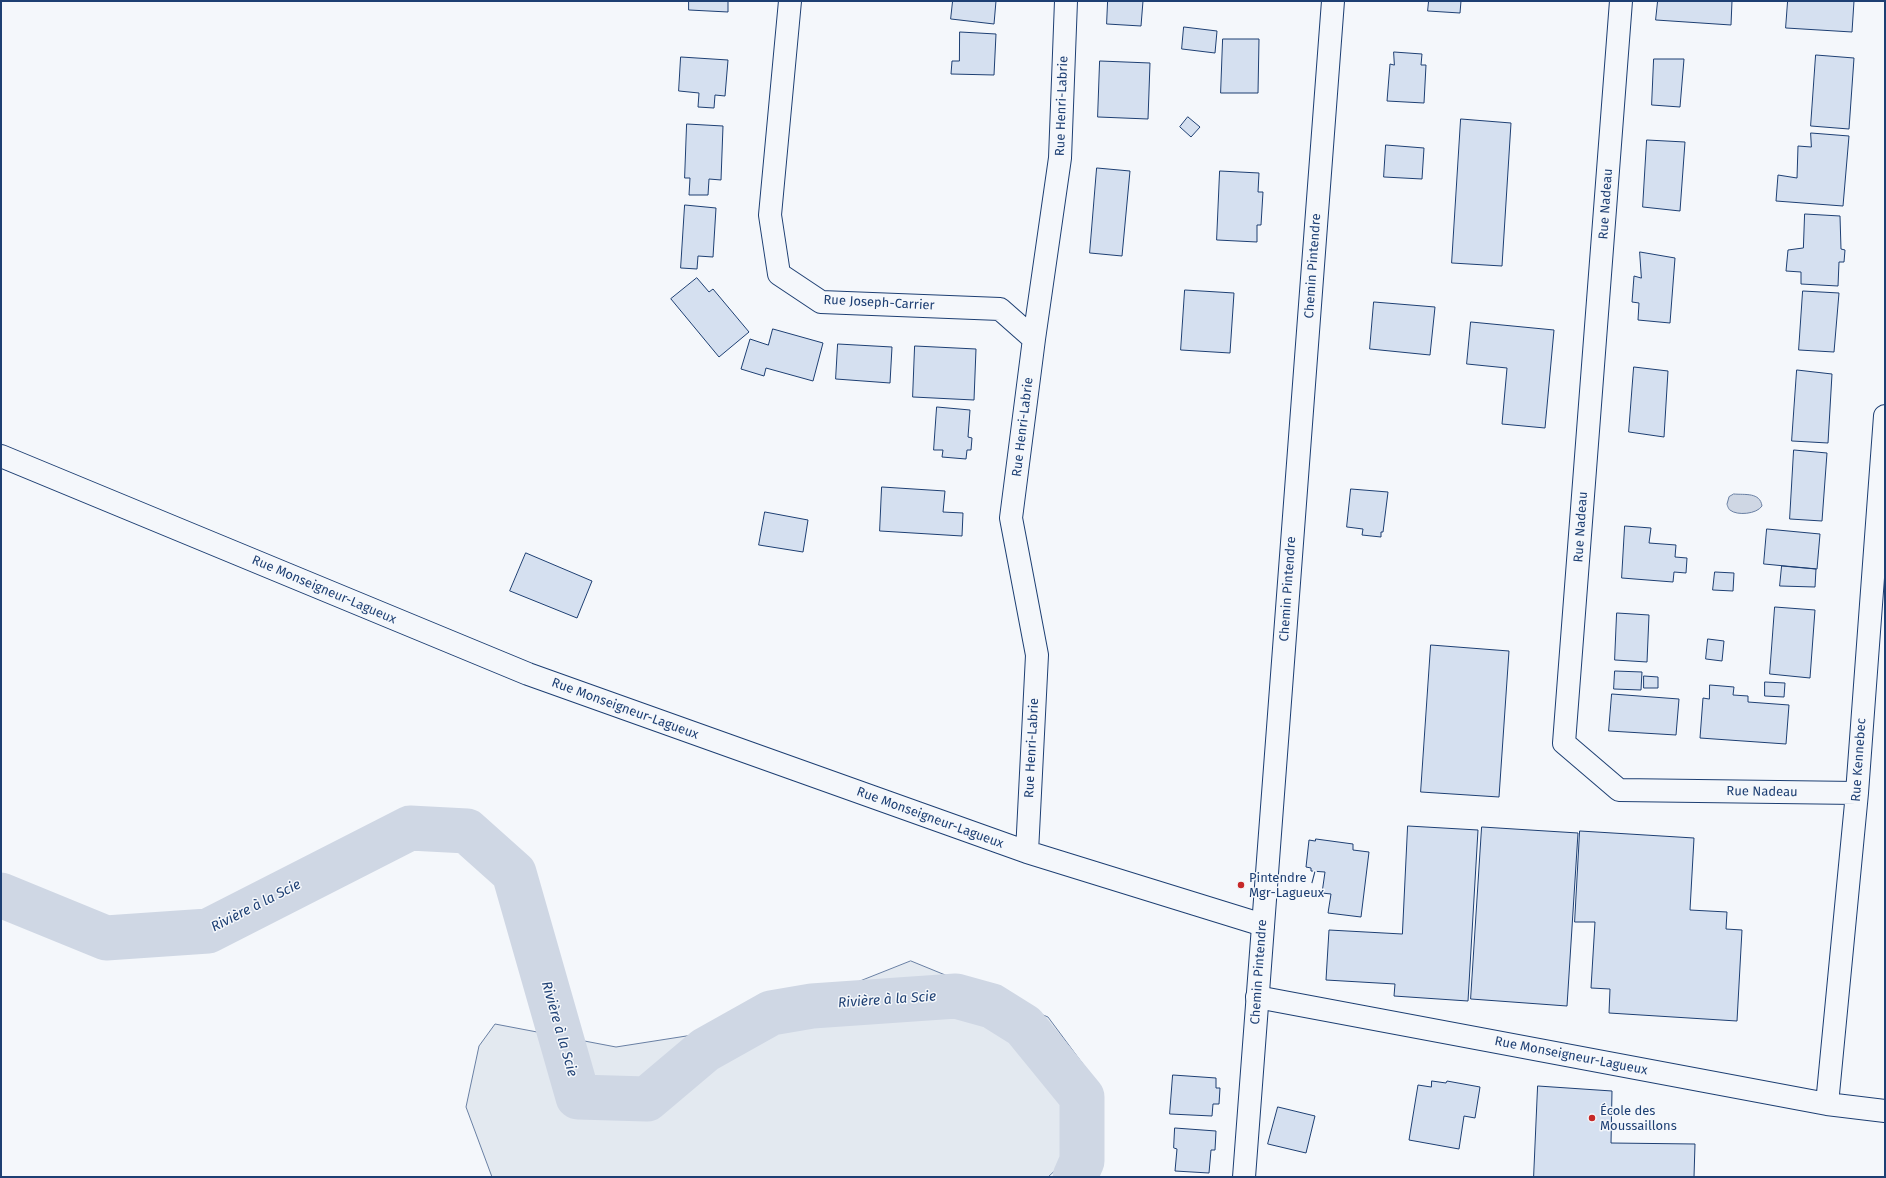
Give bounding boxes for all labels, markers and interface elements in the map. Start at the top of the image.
street label: Rue Henri-Labrie [1052,56,1072,156]
street label: Rue Nadeau [1596,168,1616,240]
street label: Chemin Pintendre [1302,213,1324,319]
street label: Rue Joseph-Carrier [823,292,935,314]
street label: Rue Henri-Labrie [1009,376,1037,478]
street label: Rue Nadeau [1571,491,1591,563]
street label: Chemin Pintendre [1277,536,1299,642]
street label: Rue Monseigneur-Lagueux [249,552,399,628]
street label: Rue Monseigneur-Lagueux [549,675,701,743]
street label: Rue Henri-Labrie [1022,697,1042,799]
street label: Rue Kennebec [1848,718,1870,802]
street label: Rue Monseigneur-Lagueux [854,784,1006,852]
street label: Rue Nadeau [1726,784,1798,800]
place label: Pintendre / Mgr-Lagueux [1249,870,1324,901]
water label: Rivière à la Scie [208,876,304,936]
marker: Pintendre / Mgr-Lagueux [1236,880,1246,890]
street label: Chemin Pintendre [1248,919,1270,1025]
water label: Rivière à la Scie [537,979,581,1079]
water label: Rivière à la Scie [837,988,937,1012]
street label: Rue Monseigneur-Lagueux [1493,1034,1649,1078]
place label: École des Moussaillons [1600,1103,1677,1134]
marker: École des Moussaillons [1587,1113,1597,1123]

